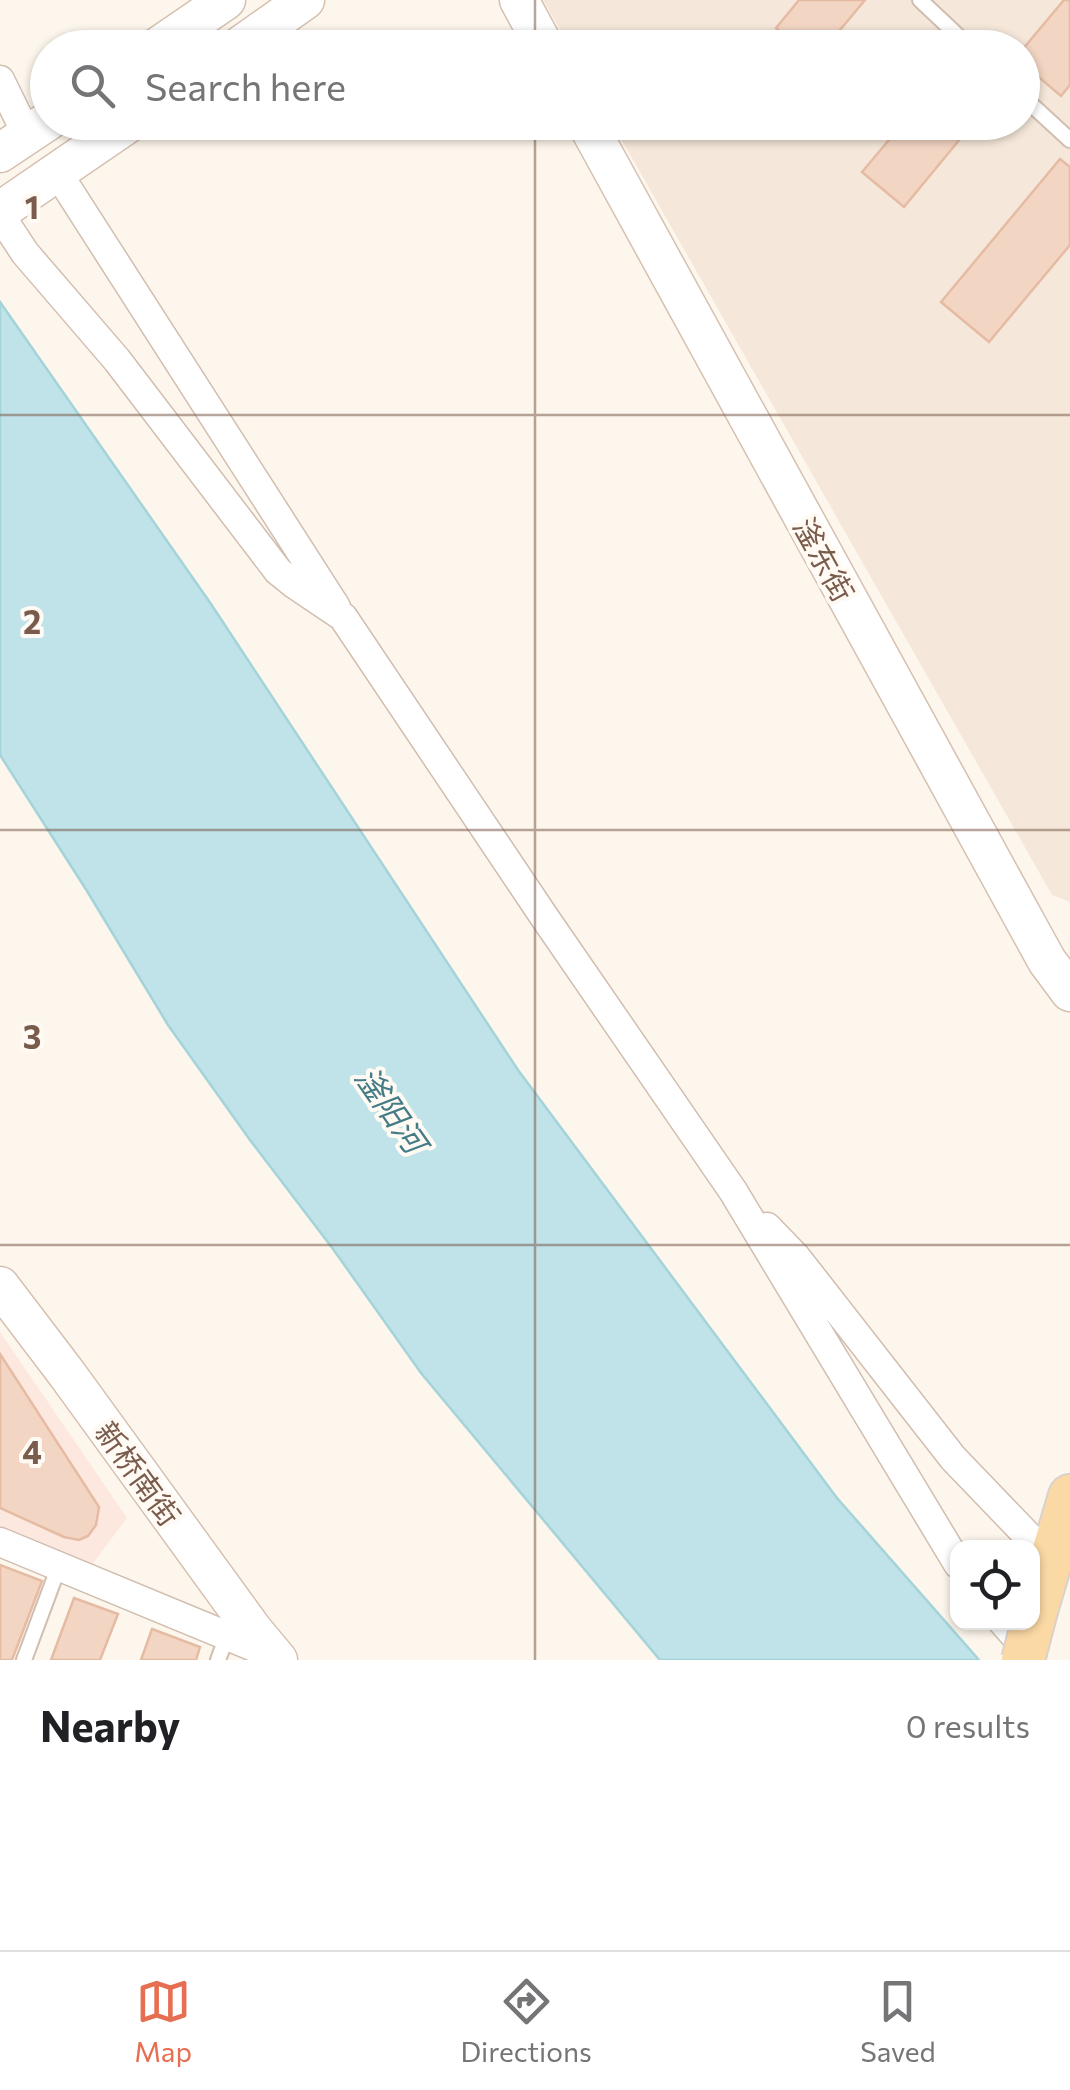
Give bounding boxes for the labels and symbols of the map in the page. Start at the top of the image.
text: 1 [25,186,39,226]
street label: 滏东街 [787,511,863,607]
text: 2 [23,601,41,641]
text: 3 [23,1016,41,1056]
water label: 滏阳河 [348,1058,439,1165]
street label: 新桥南街 [89,1414,189,1532]
text: 4 [22,1431,42,1471]

